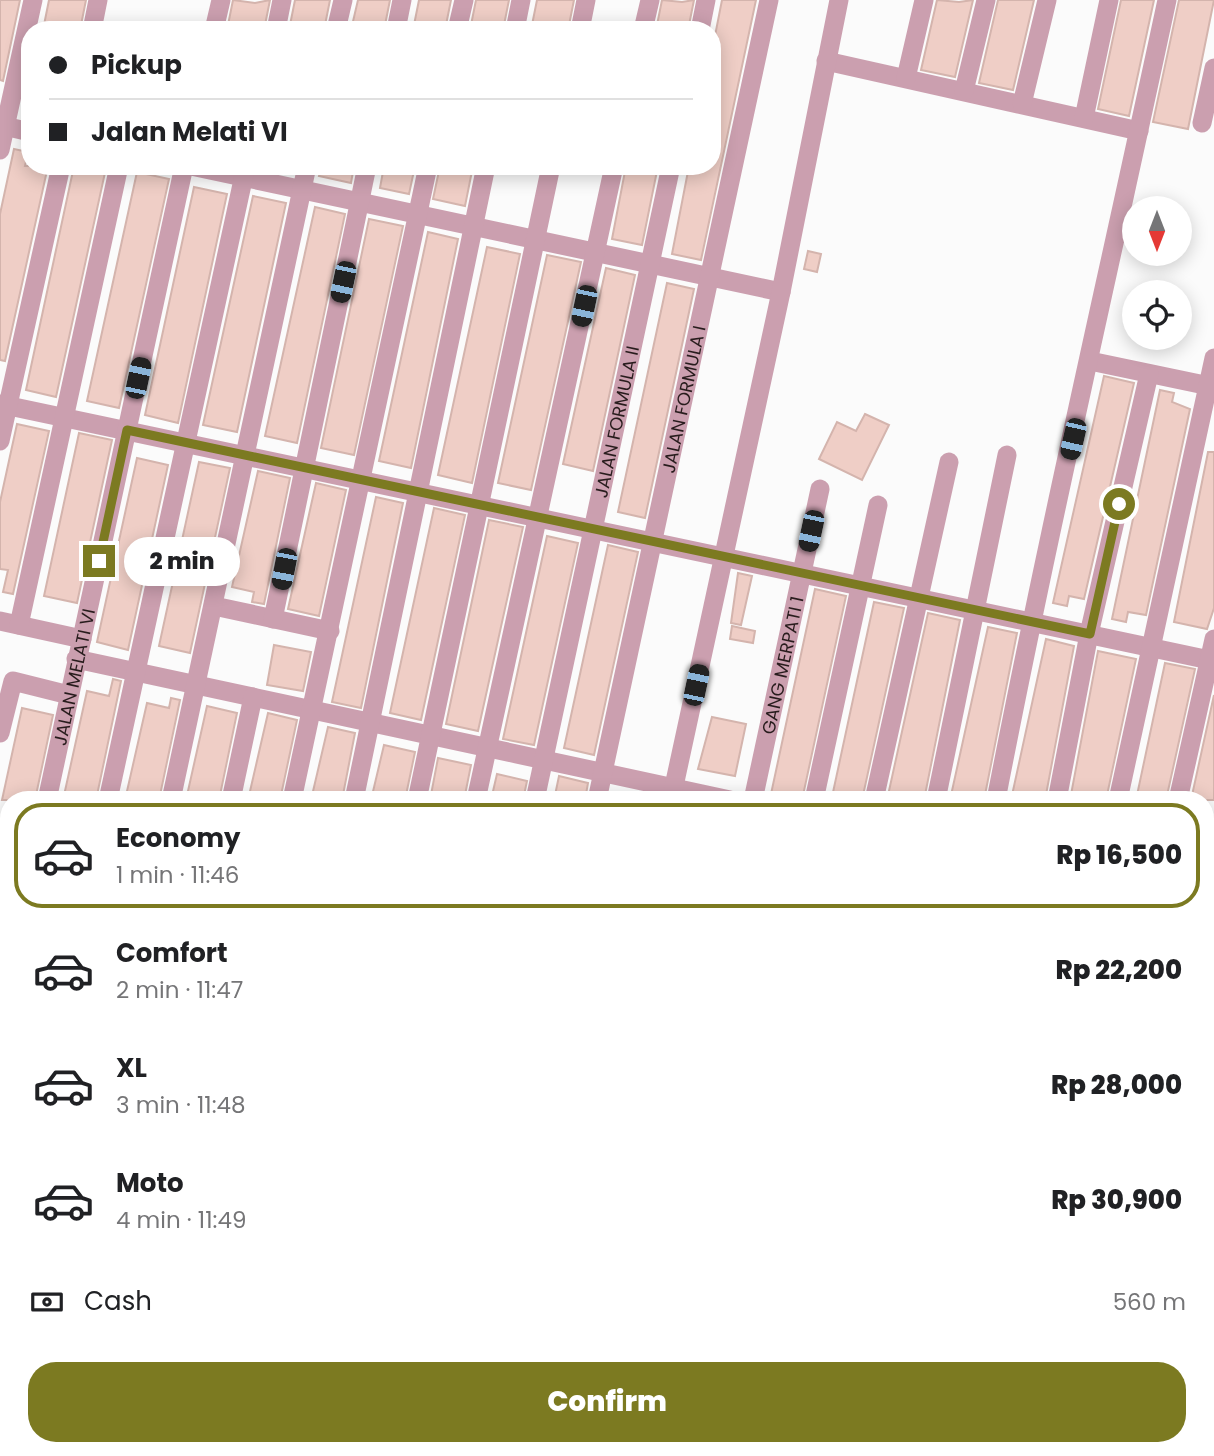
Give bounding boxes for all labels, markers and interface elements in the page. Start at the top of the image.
text: Pickup [91,47,182,83]
text: Jalan Melati VI [91,114,288,150]
north arrow [1122,196,1192,266]
map controls [1122,196,1192,350]
car [329,259,358,305]
button: locate [1122,280,1192,350]
car [570,283,599,329]
street label: JALAN FORMULA I [655,323,711,475]
street label: JALAN FORMULA II [588,343,645,500]
car [124,355,153,401]
car [1059,416,1088,462]
route start [1103,488,1135,520]
car [797,508,826,554]
callout: 2 min [124,536,239,586]
route end [83,545,115,577]
text: 2 min [150,545,214,577]
car [270,546,299,592]
street label: GANG MERPATI 1 [755,594,809,736]
street label: JALAN MELATI VI [47,606,101,748]
car [682,662,711,708]
text: Economy [116,820,240,856]
icon: car [32,824,95,887]
text: Rp 16,500 [1056,837,1182,873]
text: 1 min · 11:46 [116,859,239,891]
text: Comfort [116,935,228,971]
icon: car [32,939,95,1002]
text: Rp 22,200 [1055,952,1182,988]
text: 2 min · 11:47 [116,974,243,1006]
text: XL [116,1050,147,1086]
icon: car [32,1054,95,1117]
text: Rp 28,000 [1051,1067,1182,1103]
text: 3 min · 11:48 [116,1089,246,1121]
text: Moto [116,1165,184,1201]
icon: car [32,1169,95,1232]
text: Rp 30,900 [1051,1182,1182,1218]
text: 4 min · 11:49 [116,1204,246,1236]
icon: cash [28,1283,66,1321]
text: Cash [84,1283,152,1319]
text: 560 m [1113,1286,1186,1318]
button: Confirm [28,1362,1186,1442]

